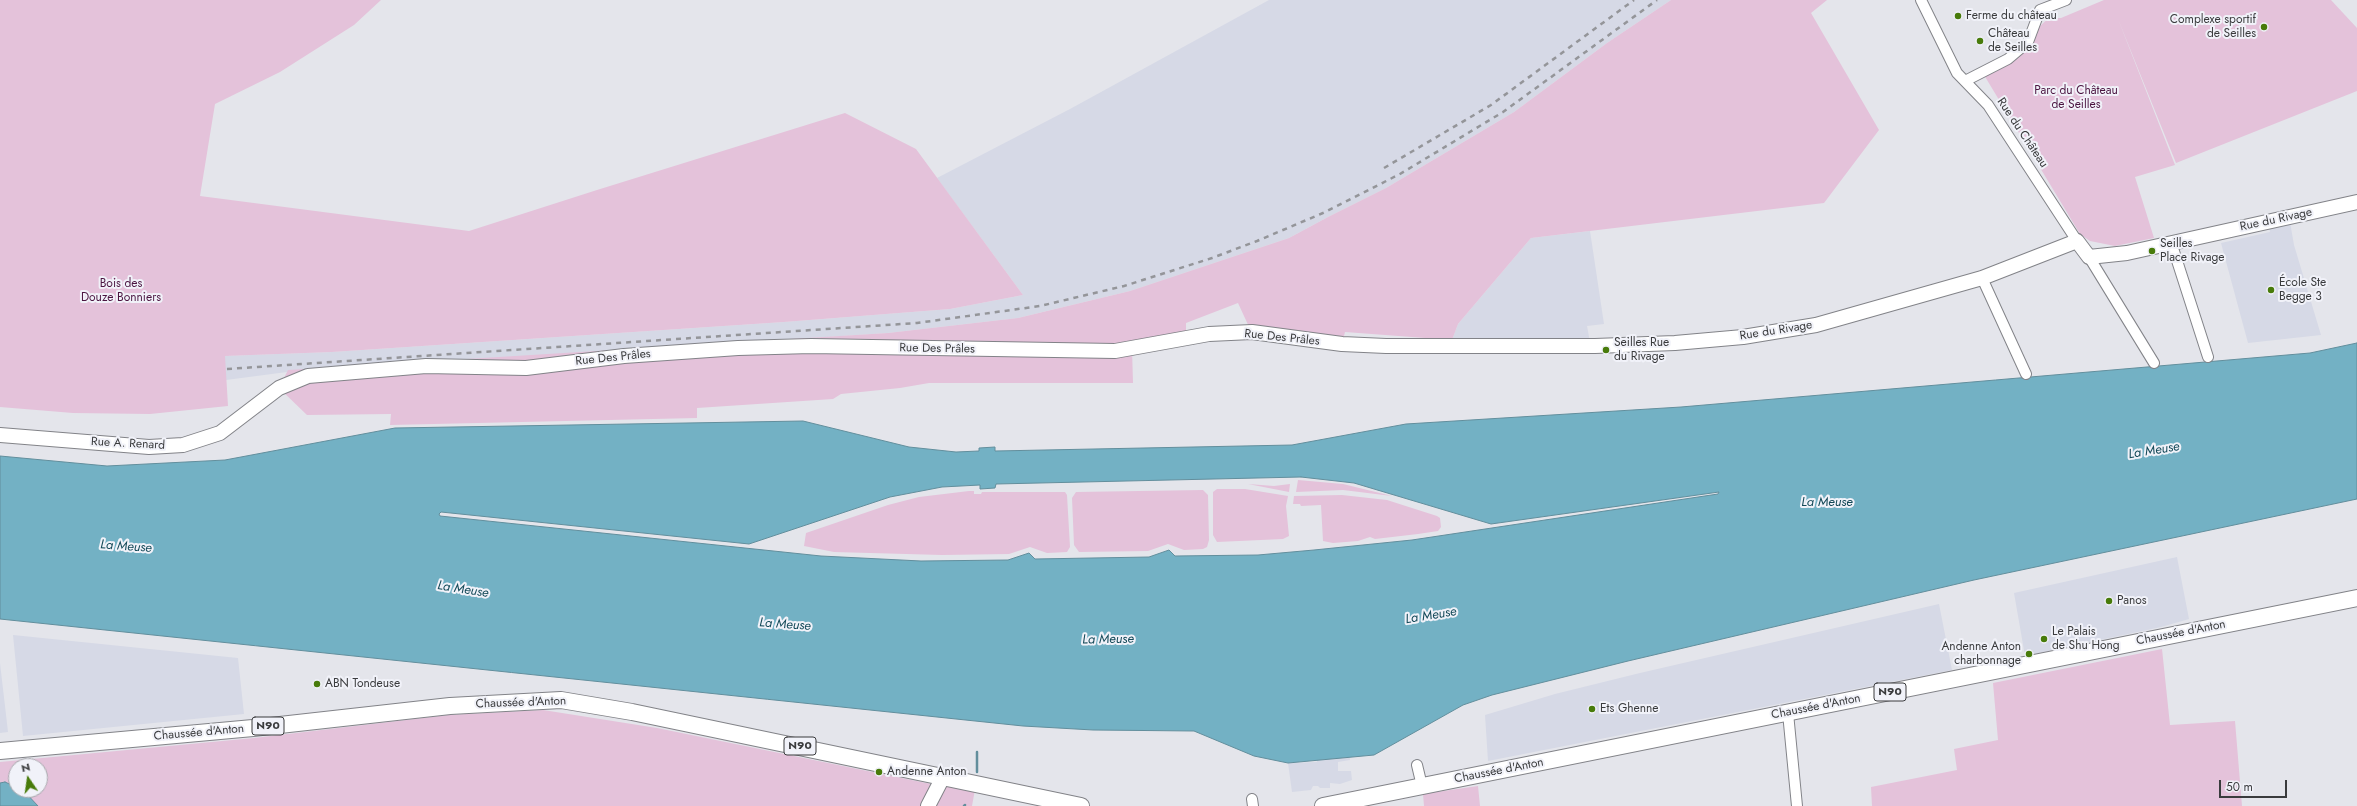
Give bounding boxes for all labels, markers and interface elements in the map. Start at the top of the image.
place label: Ferme du château [1966,9,2057,23]
marker: Ferme du château [1953,11,1963,21]
place label: Complexe sportif de Seilles [2170,13,2256,41]
marker: Complexe sportif de Seilles [2259,22,2269,32]
place label: Château de Seilles [1988,27,2037,55]
marker: Château de Seilles [1975,36,1985,46]
park label: Parc du Château de Seilles [2034,84,2118,112]
street label: Rue du Château [1993,95,2051,171]
street label: Rue du Rivage [2239,205,2313,235]
place label: Seilles Place Rivage [2160,237,2225,265]
marker: Seilles Place Rivage [2147,246,2157,256]
place label: École Ste Begge 3 [2279,276,2326,304]
park label: Bois des Douze Bonniers [81,277,161,305]
marker: École Ste Begge 3 [2266,285,2276,295]
street label: Rue du Rivage [1739,318,1813,344]
street label: Rue Des Prâles [1244,327,1320,349]
place label: Seilles Rue du Rivage [1614,336,1669,364]
street label: Rue Des Prâles [899,341,975,357]
marker: Seilles Rue du Rivage [1601,345,1611,355]
street label: Rue Des Prâles [575,347,651,369]
street label: Rue A. Renard [91,435,165,453]
water label: La Meuse [2127,439,2181,463]
water label: La Meuse [1801,495,1853,511]
water label: La Meuse [100,537,152,557]
water label: La Meuse [436,578,490,602]
place label: Panos [2117,594,2147,608]
marker: Panos [2104,596,2114,606]
water label: La Meuse [1404,604,1458,628]
water label: La Meuse [759,615,811,635]
street label: Chaussée d'Anton [2135,617,2227,649]
place label: Le Palais de Shu Hong [2052,625,2120,653]
water label: La Meuse [1082,632,1134,648]
marker: Le Palais de Shu Hong [2039,634,2049,644]
place label: Andenne Anton charbonnage [1941,640,2021,668]
marker: Andenne Anton charbonnage [2024,649,2034,659]
place label: ABN Tondeuse [325,677,400,691]
marker: ABN Tondeuse [312,679,322,689]
road number: N90 [1874,683,1906,701]
street label: Chaussée d'Anton [1770,691,1862,723]
street label: Chaussée d'Anton [475,694,567,712]
place label: Ets Ghenne [1600,702,1658,716]
marker: Ets Ghenne [1587,704,1597,714]
road number: N90 [252,717,284,735]
street label: Chaussée d'Anton [153,722,245,744]
road number: N90 [784,737,816,755]
street label: Chaussée d'Anton [1453,755,1545,787]
north arrow [8,758,48,798]
text: N [19,759,32,776]
place label: Andenne Anton [887,765,967,779]
marker: Andenne Anton [874,767,884,777]
scale bar [2221,772,2289,798]
text: 50 m [2226,778,2253,796]

